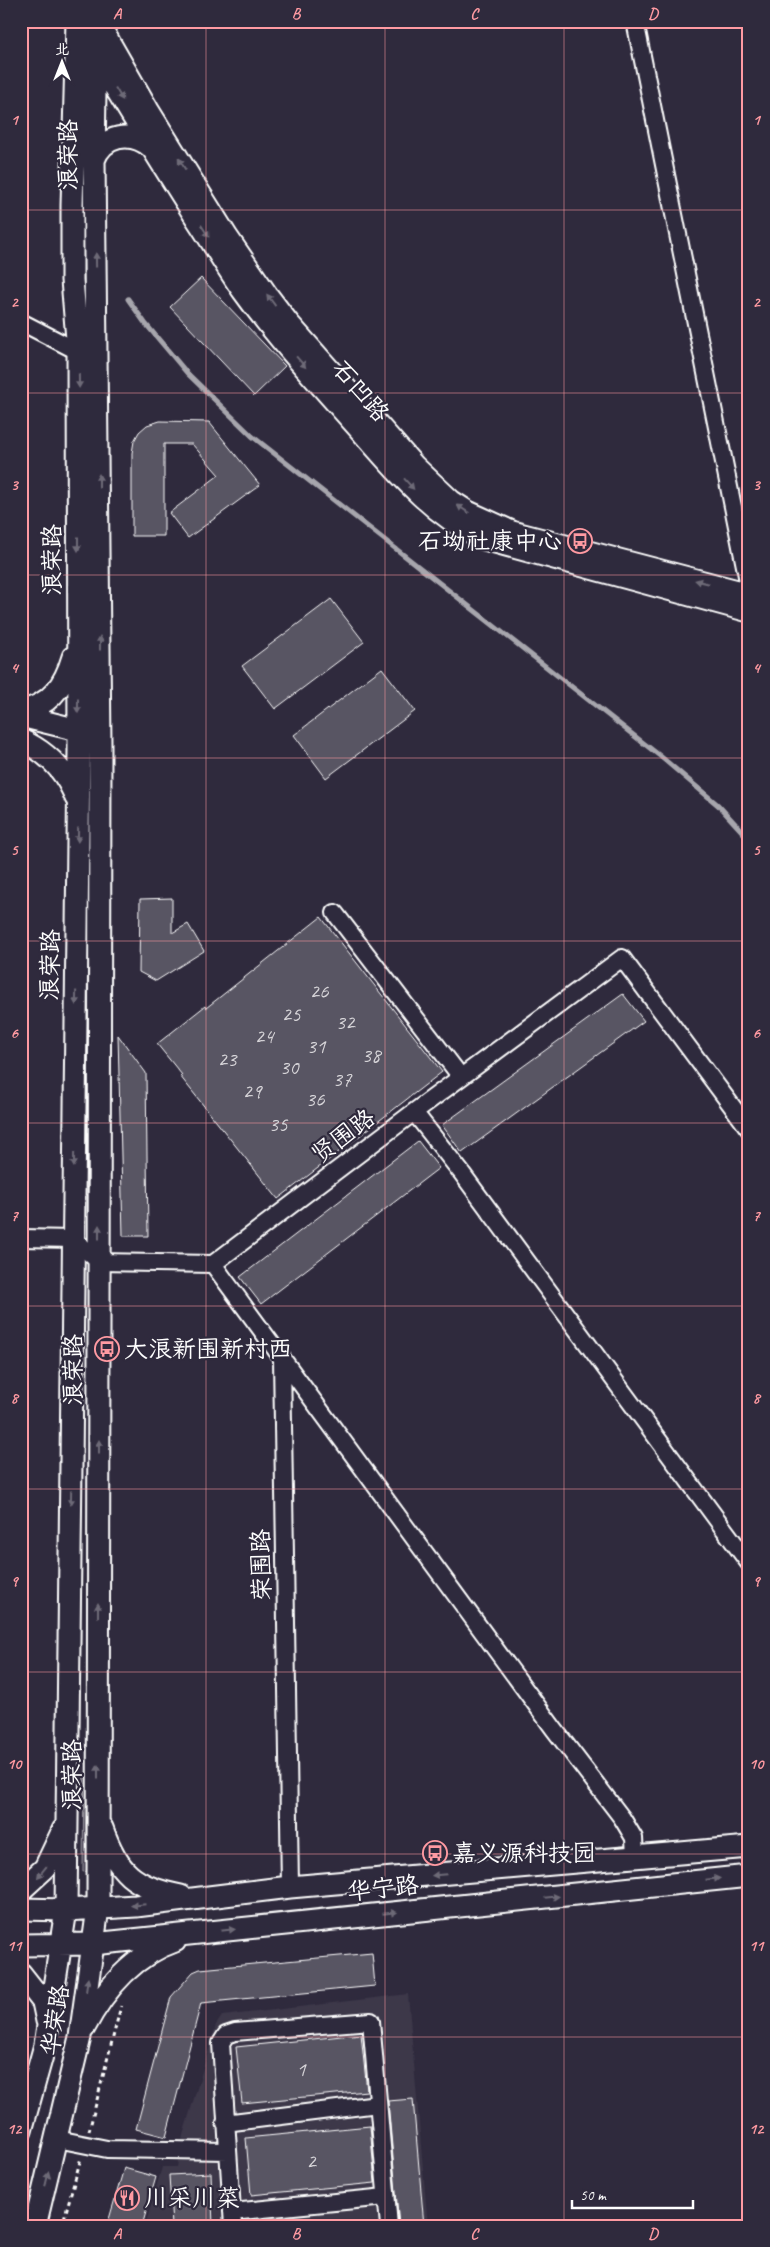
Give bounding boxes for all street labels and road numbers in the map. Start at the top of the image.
street label: 浪荣路 [53,119,83,191]
street label: 石凹路 [326,354,396,428]
street label: 浪荣路 [37,524,67,596]
street label: 浪荣路 [34,929,66,1001]
street label: 贤围路 [305,1102,381,1170]
street label: 浪荣路 [58,1334,88,1406]
street label: 荣围路 [245,1529,277,1601]
street label: 浪荣路 [57,1739,87,1811]
street label: 华宁路 [346,1869,420,1907]
street label: 华荣路 [35,1982,75,2058]

